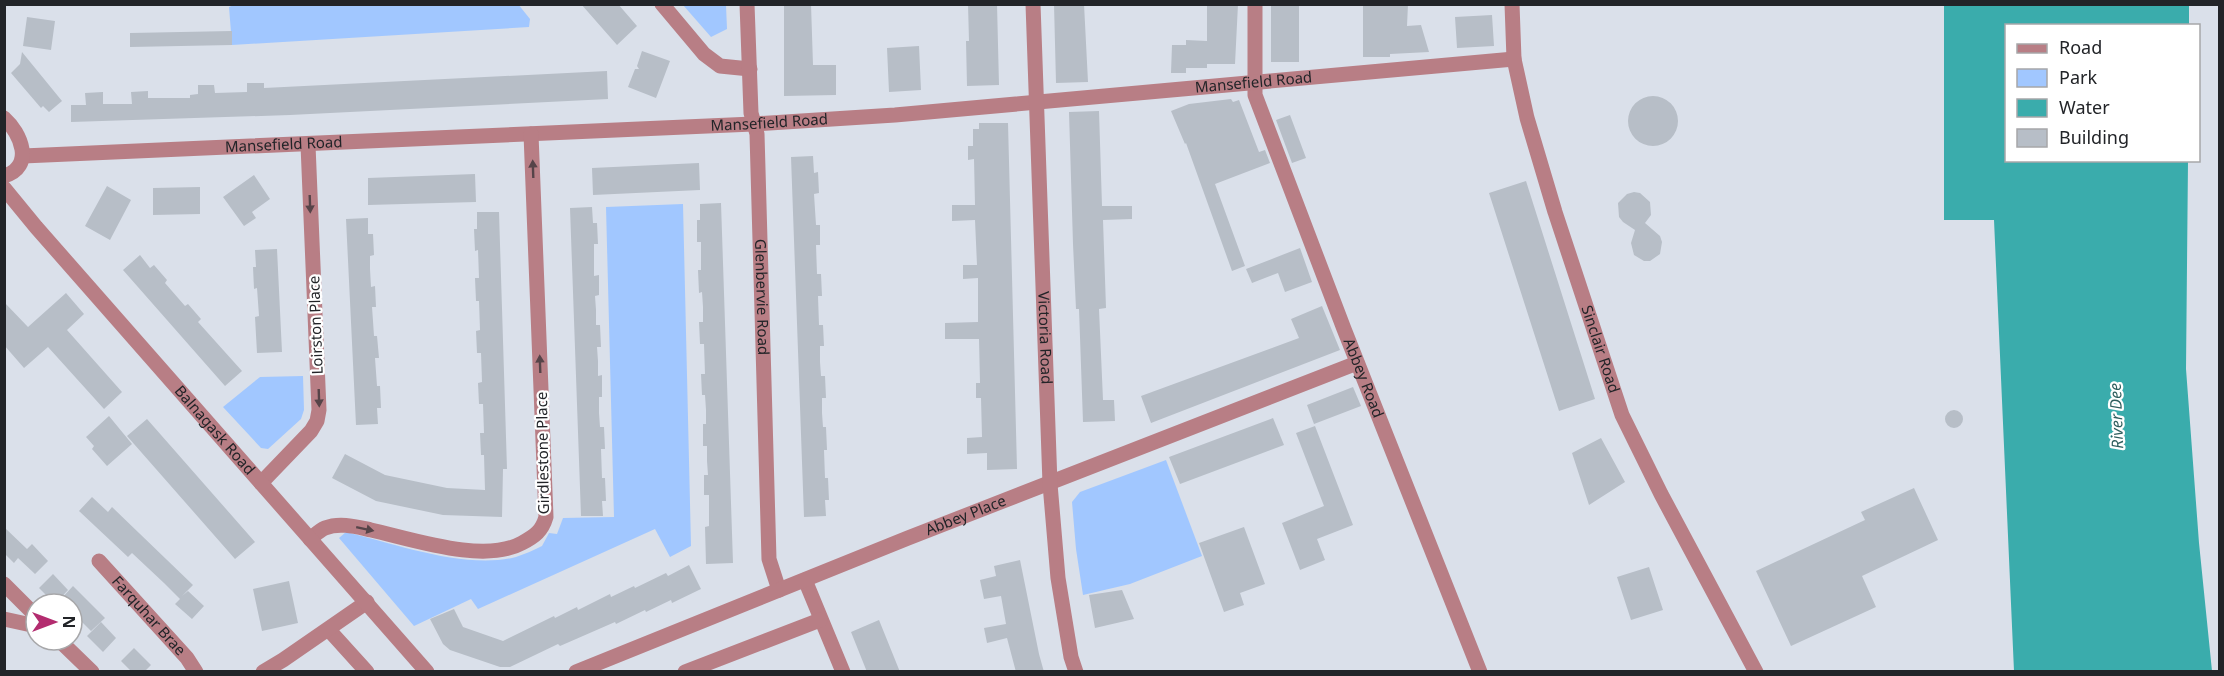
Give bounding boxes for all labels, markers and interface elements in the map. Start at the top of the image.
legend [2005,24,2200,162]
text: Road [2059,35,2102,59]
text: Park [2059,65,2097,89]
street label: Mansefield Road [1194,66,1313,97]
text: Water [2059,95,2110,119]
street label: Mansefield Road [710,108,828,135]
text: Building [2059,125,2129,149]
street label: Mansefield Road [225,131,343,156]
one-way arrow [528,159,537,178]
one-way arrow [306,194,315,213]
street label: Glenbervie Road [751,239,774,355]
street label: Loirston Place [303,275,327,375]
street label: Victoria Road [1034,291,1057,385]
street label: Sinclair Road [1577,303,1625,395]
street label: Abbey Road [1340,335,1389,420]
one-way arrow [536,354,545,373]
street label: Balnagask Road [171,381,260,478]
water label: River Dee [2104,383,2128,449]
one-way arrow [314,389,323,408]
street label: Girdlestone Place [531,392,553,514]
street label: Abbey Place [922,490,1009,539]
one-way arrow [355,525,374,534]
street label: Farquhar Brae [108,571,191,659]
north arrow [24,592,84,652]
text: N [58,615,80,629]

